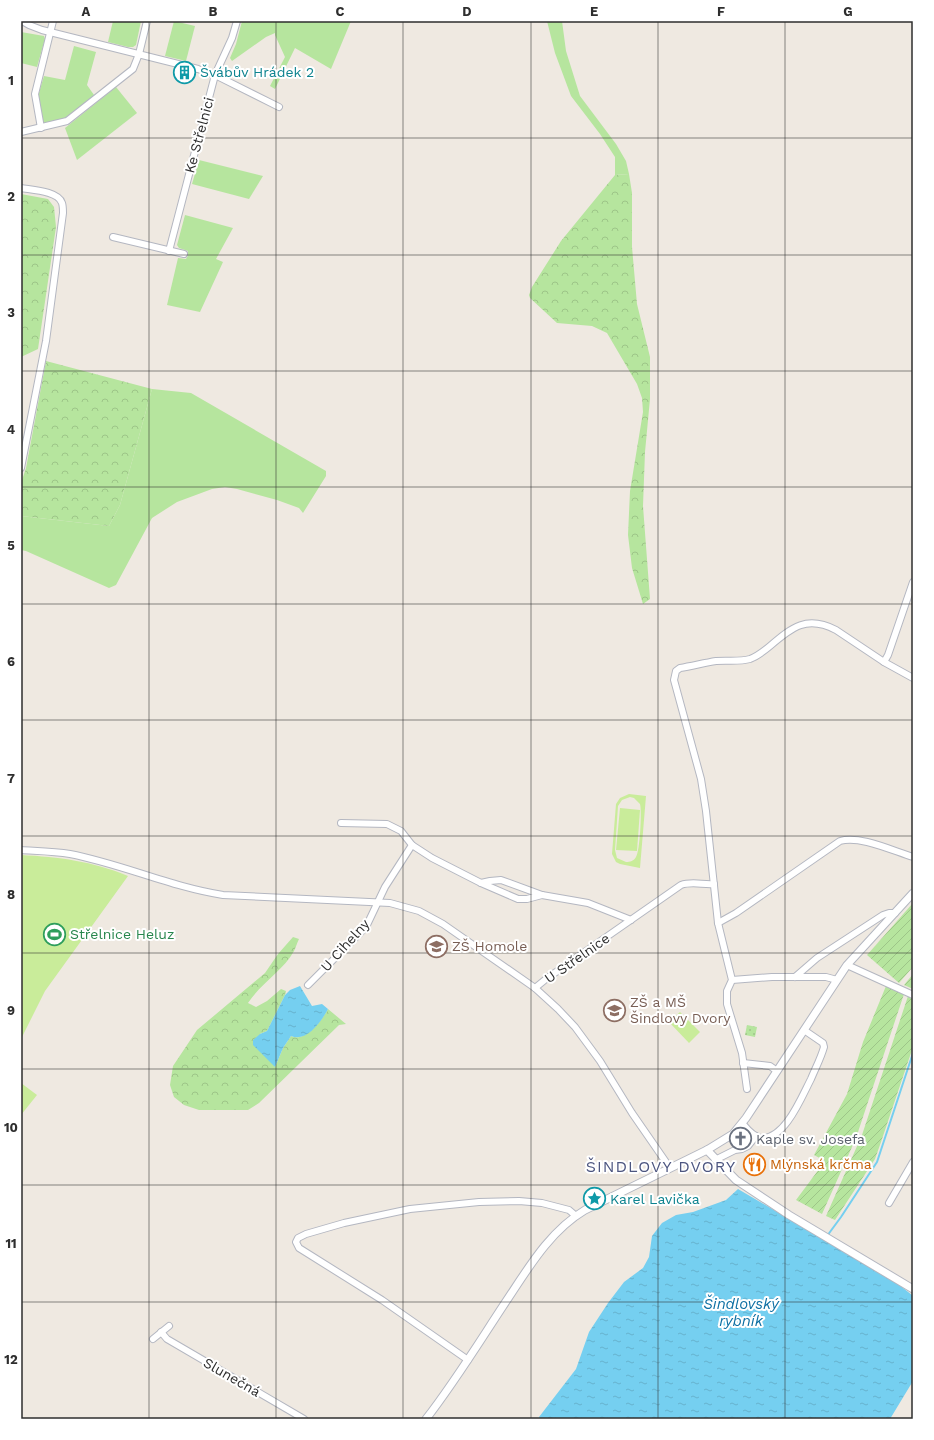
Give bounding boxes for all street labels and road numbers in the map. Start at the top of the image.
street label: Ke Střelnici [181,95,217,175]
street label: U Cihelny [317,915,373,974]
street label: U Střelnice [541,930,613,986]
street label: Slunečná [201,1354,263,1400]

